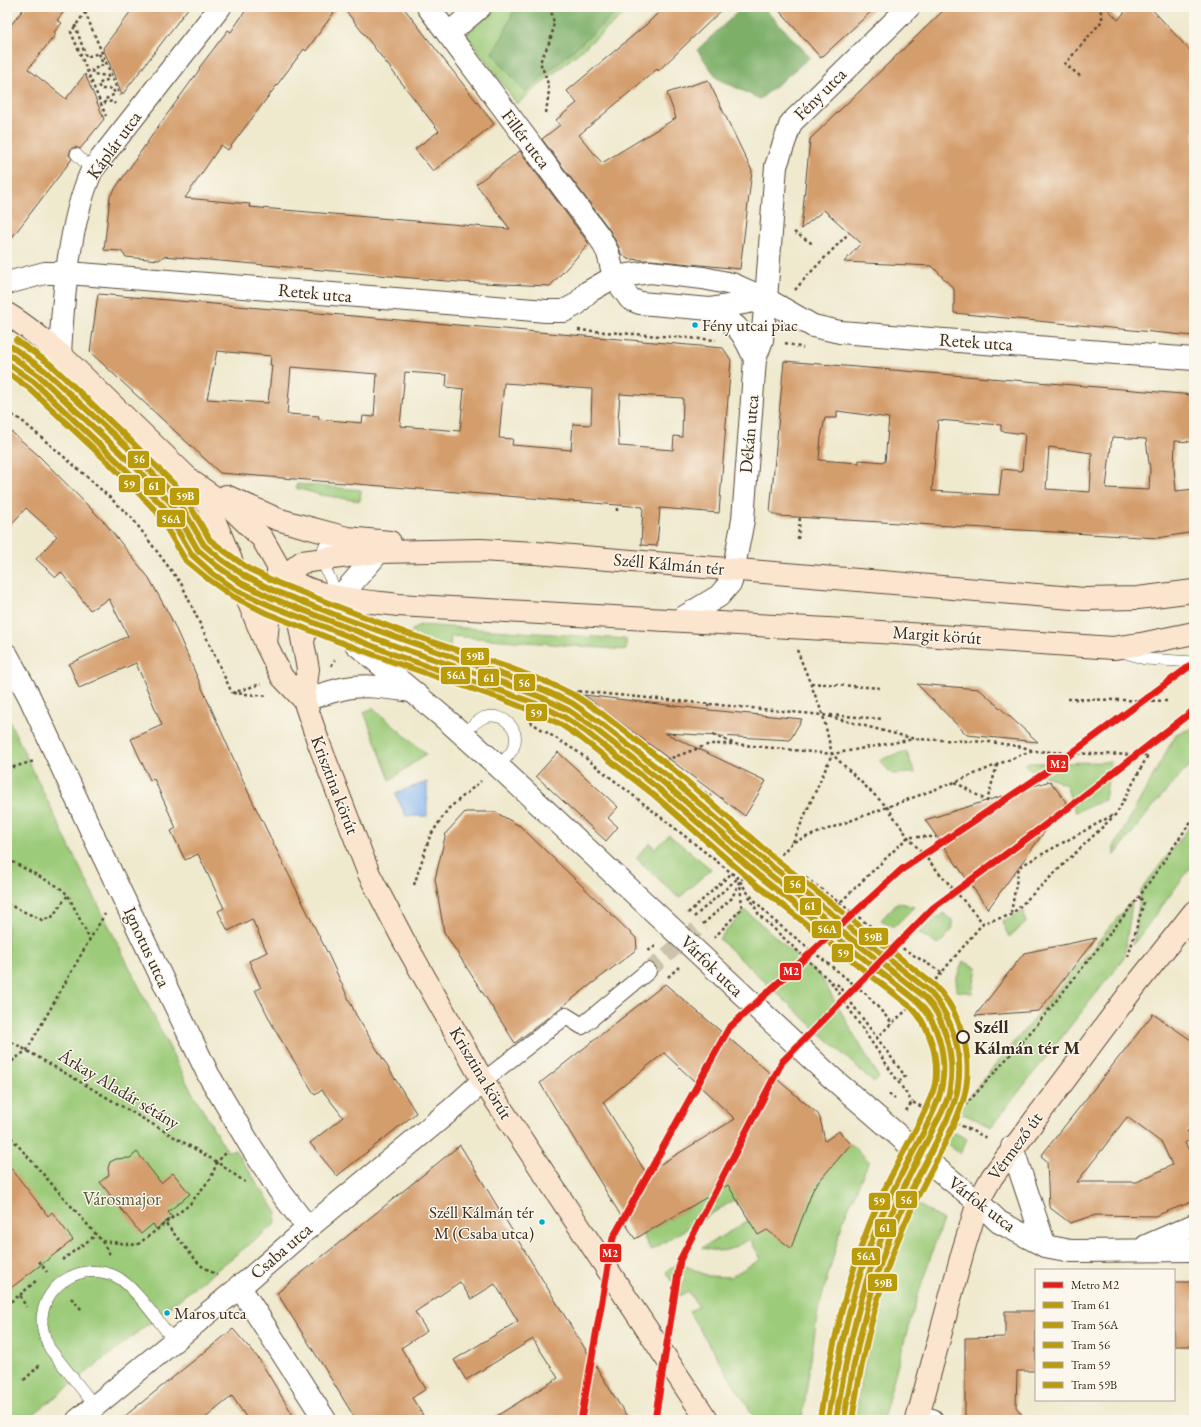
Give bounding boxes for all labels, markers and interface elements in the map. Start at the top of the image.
street label: Fény utca [788,62,851,125]
street label: Káplár utca [81,105,147,183]
street label: Fillér utca [497,105,557,174]
street label: Retek utca [277,278,354,307]
place label: Fény utcai piac [702,314,798,336]
marker: Fény utcai piac [690,320,700,330]
street label: Retek utca [938,327,1015,356]
street label: Dékán utca [734,393,763,474]
line badge: 56 [127,450,150,469]
text: 56 [133,452,145,466]
line badge: 59 [118,474,141,493]
text: 59 [123,477,135,491]
line badge: 61 [143,477,166,496]
text: 61 [148,479,160,493]
line badge: 59B [169,487,200,506]
text: 59B [176,489,194,503]
line badge: 56A [156,509,186,528]
text: 56A [161,512,181,526]
street label: Széll Kálmán tér [613,547,725,580]
street label: Margit körút [892,620,983,649]
line badge: 59B [460,647,490,666]
text: 59B [466,649,484,663]
line badge: 56A [440,666,471,685]
text: 56A [446,668,466,682]
line badge: 61 [477,668,500,687]
text: 61 [483,671,495,685]
line badge: 56 [513,673,536,692]
text: 56 [518,676,530,690]
line badge: 59 [525,703,548,722]
text: 59 [530,706,542,720]
street label: Krisztina körút [306,732,365,838]
line badge: M2 [1046,754,1069,773]
text: M2 [1050,757,1066,771]
line badge: 56 [783,875,806,894]
text: 56 [789,877,801,891]
line badge: 61 [799,897,822,916]
text: 61 [804,899,816,913]
street label: Ignotus utca [119,903,176,991]
line badge: 56A [811,920,842,939]
text: 56A [817,922,837,936]
line badge: 59B [858,927,889,946]
street label: Várfok utca [676,930,749,1002]
text: 59B [864,930,882,944]
line badge: 59 [831,943,854,963]
text: 59 [837,946,849,960]
line badge: M2 [779,962,802,981]
text: M2 [783,964,799,978]
place label: Széll Kálmán tér M [974,1015,1081,1059]
street label: Krisztina körút [445,1022,518,1124]
marker: Széll Kálmán tér M [956,1030,970,1044]
street label: Árkay Aladár sétány [54,1043,184,1134]
street label: Vérmező út [982,1107,1047,1184]
street label: Várfok utca [944,1171,1021,1237]
park label: Városmajor [83,1187,161,1210]
line badge: 56 [895,1190,918,1209]
line badge: 59 [868,1192,891,1211]
text: 56 [900,1193,912,1207]
text: 59 [873,1194,885,1208]
place label: Széll Kálmán tér M (Csaba utca) [429,1201,534,1244]
street label: Csaba utca [245,1217,317,1284]
marker: Széll Kálmán tér M (Csaba utca) [537,1217,547,1227]
line badge: 61 [874,1218,897,1238]
text: 61 [879,1221,891,1235]
line badge: M2 [599,1243,622,1263]
text: M2 [602,1246,618,1260]
line badge: 56A [851,1247,881,1266]
text: 56A [856,1249,876,1263]
legend [1035,1269,1175,1401]
line badge: 59B [867,1273,898,1292]
text: 59B [874,1276,892,1290]
text: Metro M2 [1071,1277,1119,1293]
text: Tram 61 [1071,1297,1110,1313]
place label: Maros utca [174,1302,247,1324]
marker: Maros utca [162,1308,172,1318]
text: Tram 56A [1071,1317,1119,1333]
text: Tram 56 [1071,1337,1110,1353]
text: Tram 59 [1071,1357,1110,1373]
text: Tram 59B [1071,1377,1117,1393]

